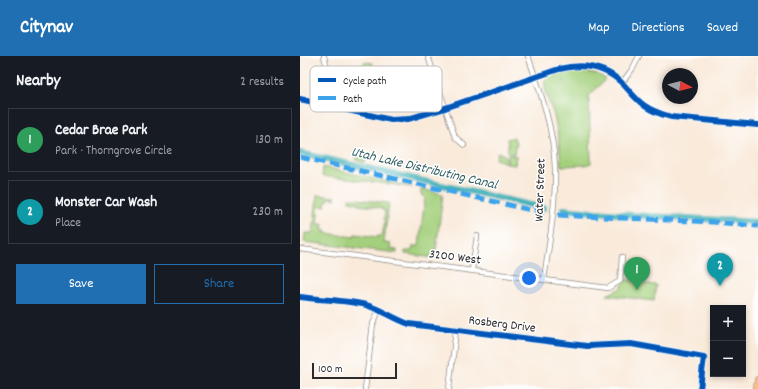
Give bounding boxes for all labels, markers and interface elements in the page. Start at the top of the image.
text: Citynav [20,15,73,42]
text: Map [588,18,610,38]
text: Directions [632,18,685,38]
text: Saved [707,18,738,38]
legend [310,66,442,112]
north arrow [662,68,698,104]
text: Nearby [16,70,60,94]
text: 2 results [240,73,284,92]
text: Cycle path [343,74,387,90]
text: Path [343,92,362,108]
text: Cedar Brae Park [55,120,147,142]
text: 1 [29,131,31,150]
text: 130 m [255,131,283,150]
text: Park · Thorngrove Circle [55,142,172,161]
water label: Utah Lake Distributing Canal [349,142,501,196]
street label: Water Street [530,158,552,222]
text: Monster Car Wash [55,192,157,214]
text: 2 [27,203,33,222]
text: 230 m [253,203,283,222]
text: Place [55,214,81,233]
street label: 3200 West [428,245,482,271]
pin: 2 [707,253,733,286]
pin: 1 [624,257,650,290]
button: Save [16,264,146,304]
button: Share [154,264,284,304]
your location [519,268,539,288]
map controls [710,305,746,377]
button: + [710,305,746,341]
street label: Rosberg Drive [467,311,537,339]
button: − [710,341,746,377]
scale bar [312,361,397,380]
text: 100 m [318,362,342,378]

